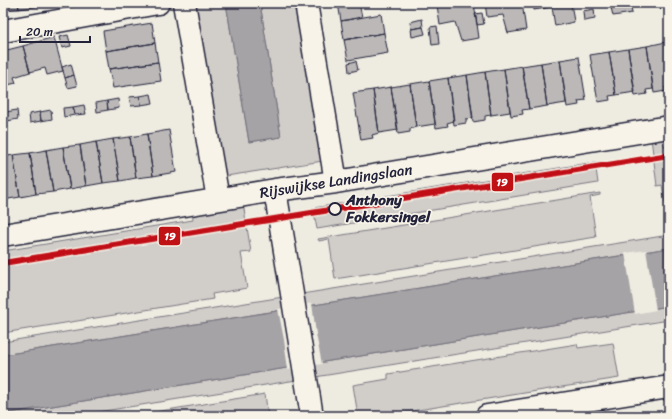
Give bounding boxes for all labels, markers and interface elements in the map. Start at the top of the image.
scale bar [20,18,90,44]
text: 20 m [26,21,53,43]
street label: Rijswijkse Landingslaan [258,156,414,206]
line badge: 19 [491,172,514,192]
text: 19 [496,173,508,192]
place label: Anthony Fokkersingel [345,187,431,230]
marker: Anthony Fokkersingel [328,202,342,216]
line badge: 19 [158,226,181,246]
text: 19 [164,227,176,246]

